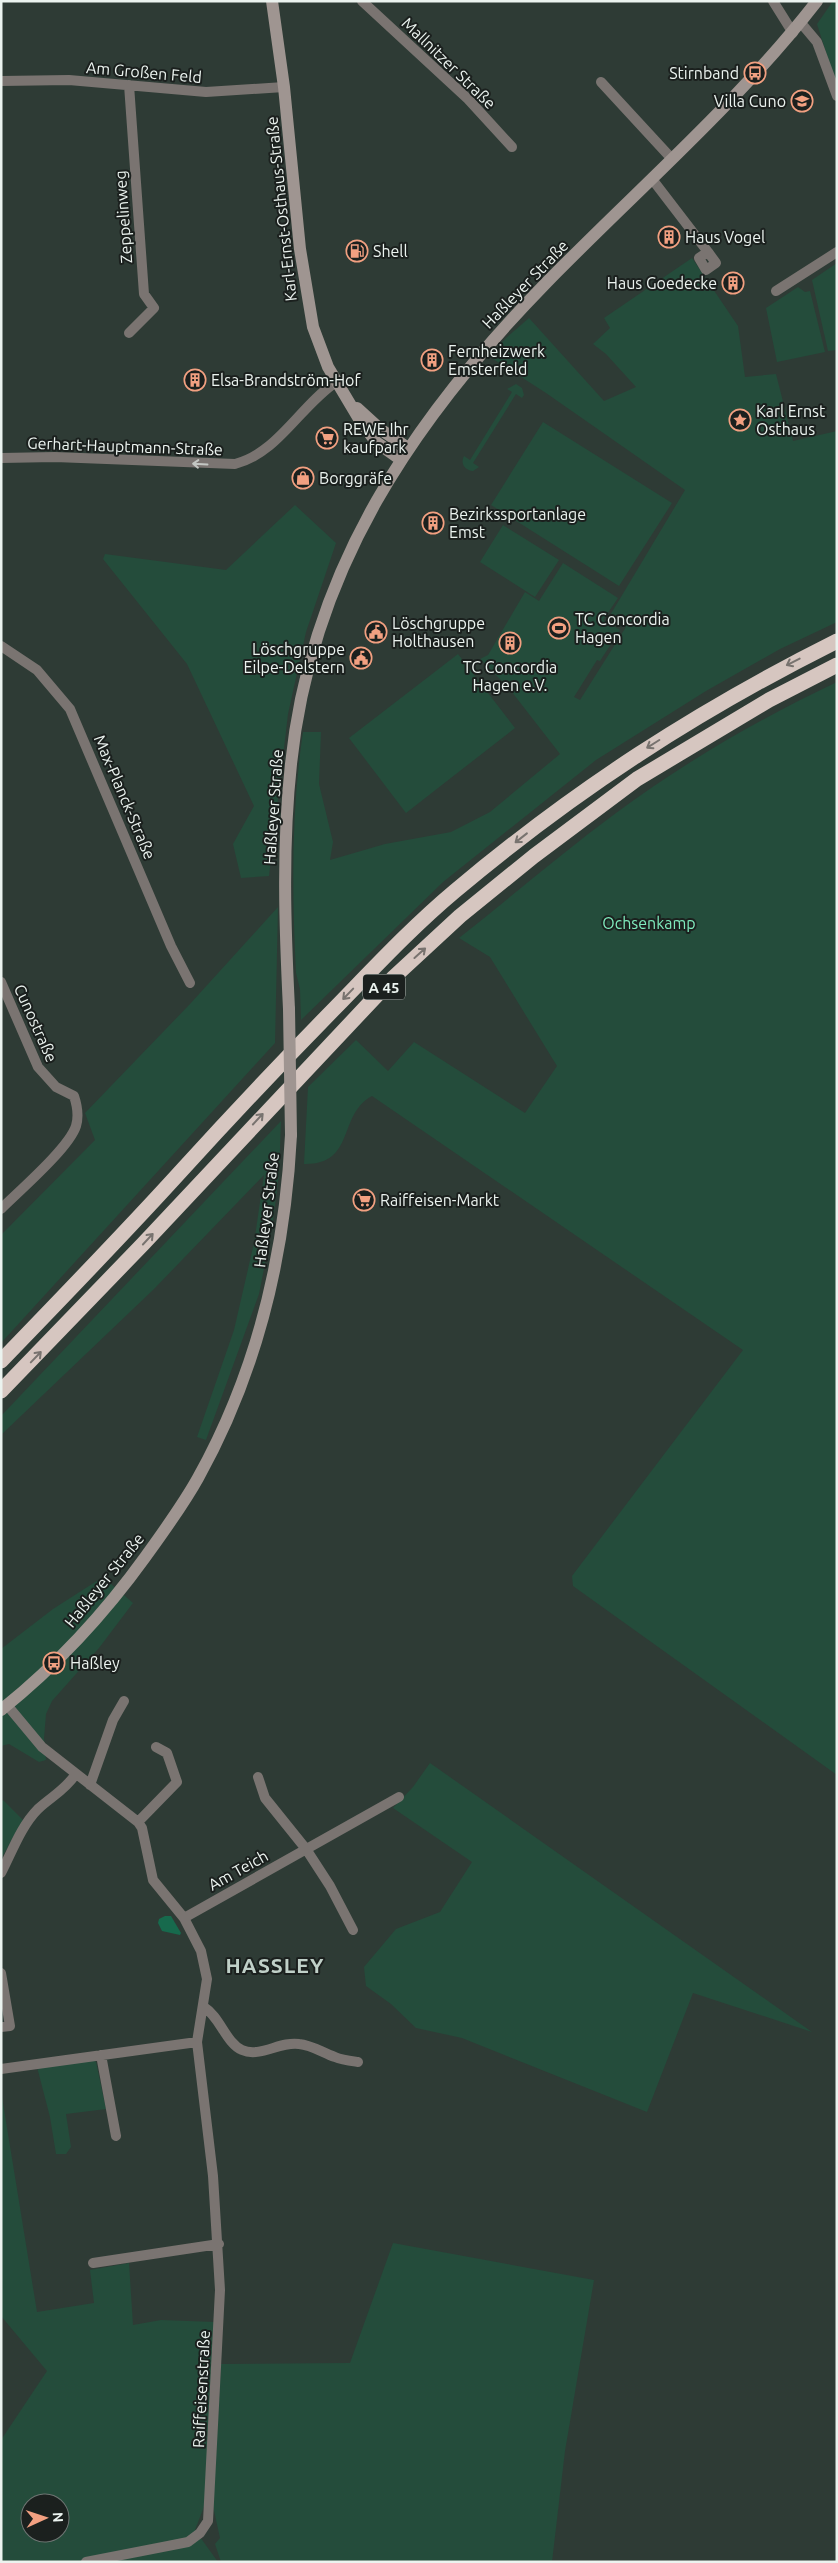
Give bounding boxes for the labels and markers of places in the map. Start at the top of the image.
bus stop icon: Stirnband [743,61,767,85]
place label: Stirnband [669,64,739,82]
school or university icon: Villa Cuno [790,89,814,113]
place label: Villa Cuno [714,92,786,110]
building icon: Haus Vogel [657,225,681,249]
place label: Haus Vogel [685,228,765,246]
fuel station icon: Shell [345,239,369,263]
place label: Shell [373,242,408,260]
building icon: Haus Goedecke [721,271,745,295]
place label: Haus Goedecke [607,274,717,292]
place label: Fernheizwerk Emsterfeld [448,342,545,378]
building icon: Fernheizwerk Emsterfeld [420,348,444,372]
building icon: Elsa-Brandström-Hof [183,368,207,392]
place label: Elsa-Brandström-Hof [211,371,361,389]
place label: Karl Ernst Osthaus [756,402,826,438]
place icon: Karl Ernst Osthaus [728,408,752,432]
place label: REWE Ihr kaufpark [343,420,409,456]
supermarket icon: REWE Ihr kaufpark [315,426,339,450]
shop icon: Borggräfe [291,466,315,490]
place label: Borggräfe [319,469,392,487]
place label: Bezirkssportanlage Emst [449,505,586,541]
building icon: Bezirkssportanlage Emst [421,511,445,535]
place label: TC Concordia Hagen [575,610,670,646]
place label: Löschgruppe Holthausen [392,614,485,650]
sports icon: TC Concordia Hagen [547,616,571,640]
public building icon: Löschgruppe Holthausen [364,620,388,644]
building icon: TC Concordia Hagen e.V. [498,631,522,655]
place label: Löschgruppe Eilpe-Delstern [244,640,345,676]
public building icon: Löschgruppe Eilpe-Delstern [349,646,373,670]
place label: TC Concordia Hagen e.V. [463,658,557,694]
supermarket icon: Raiffeisen-Markt [352,1188,376,1212]
place label: Raiffeisen-Markt [380,1191,500,1209]
bus stop icon: Haßley [42,1651,66,1675]
place label: Haßley [70,1654,120,1672]

